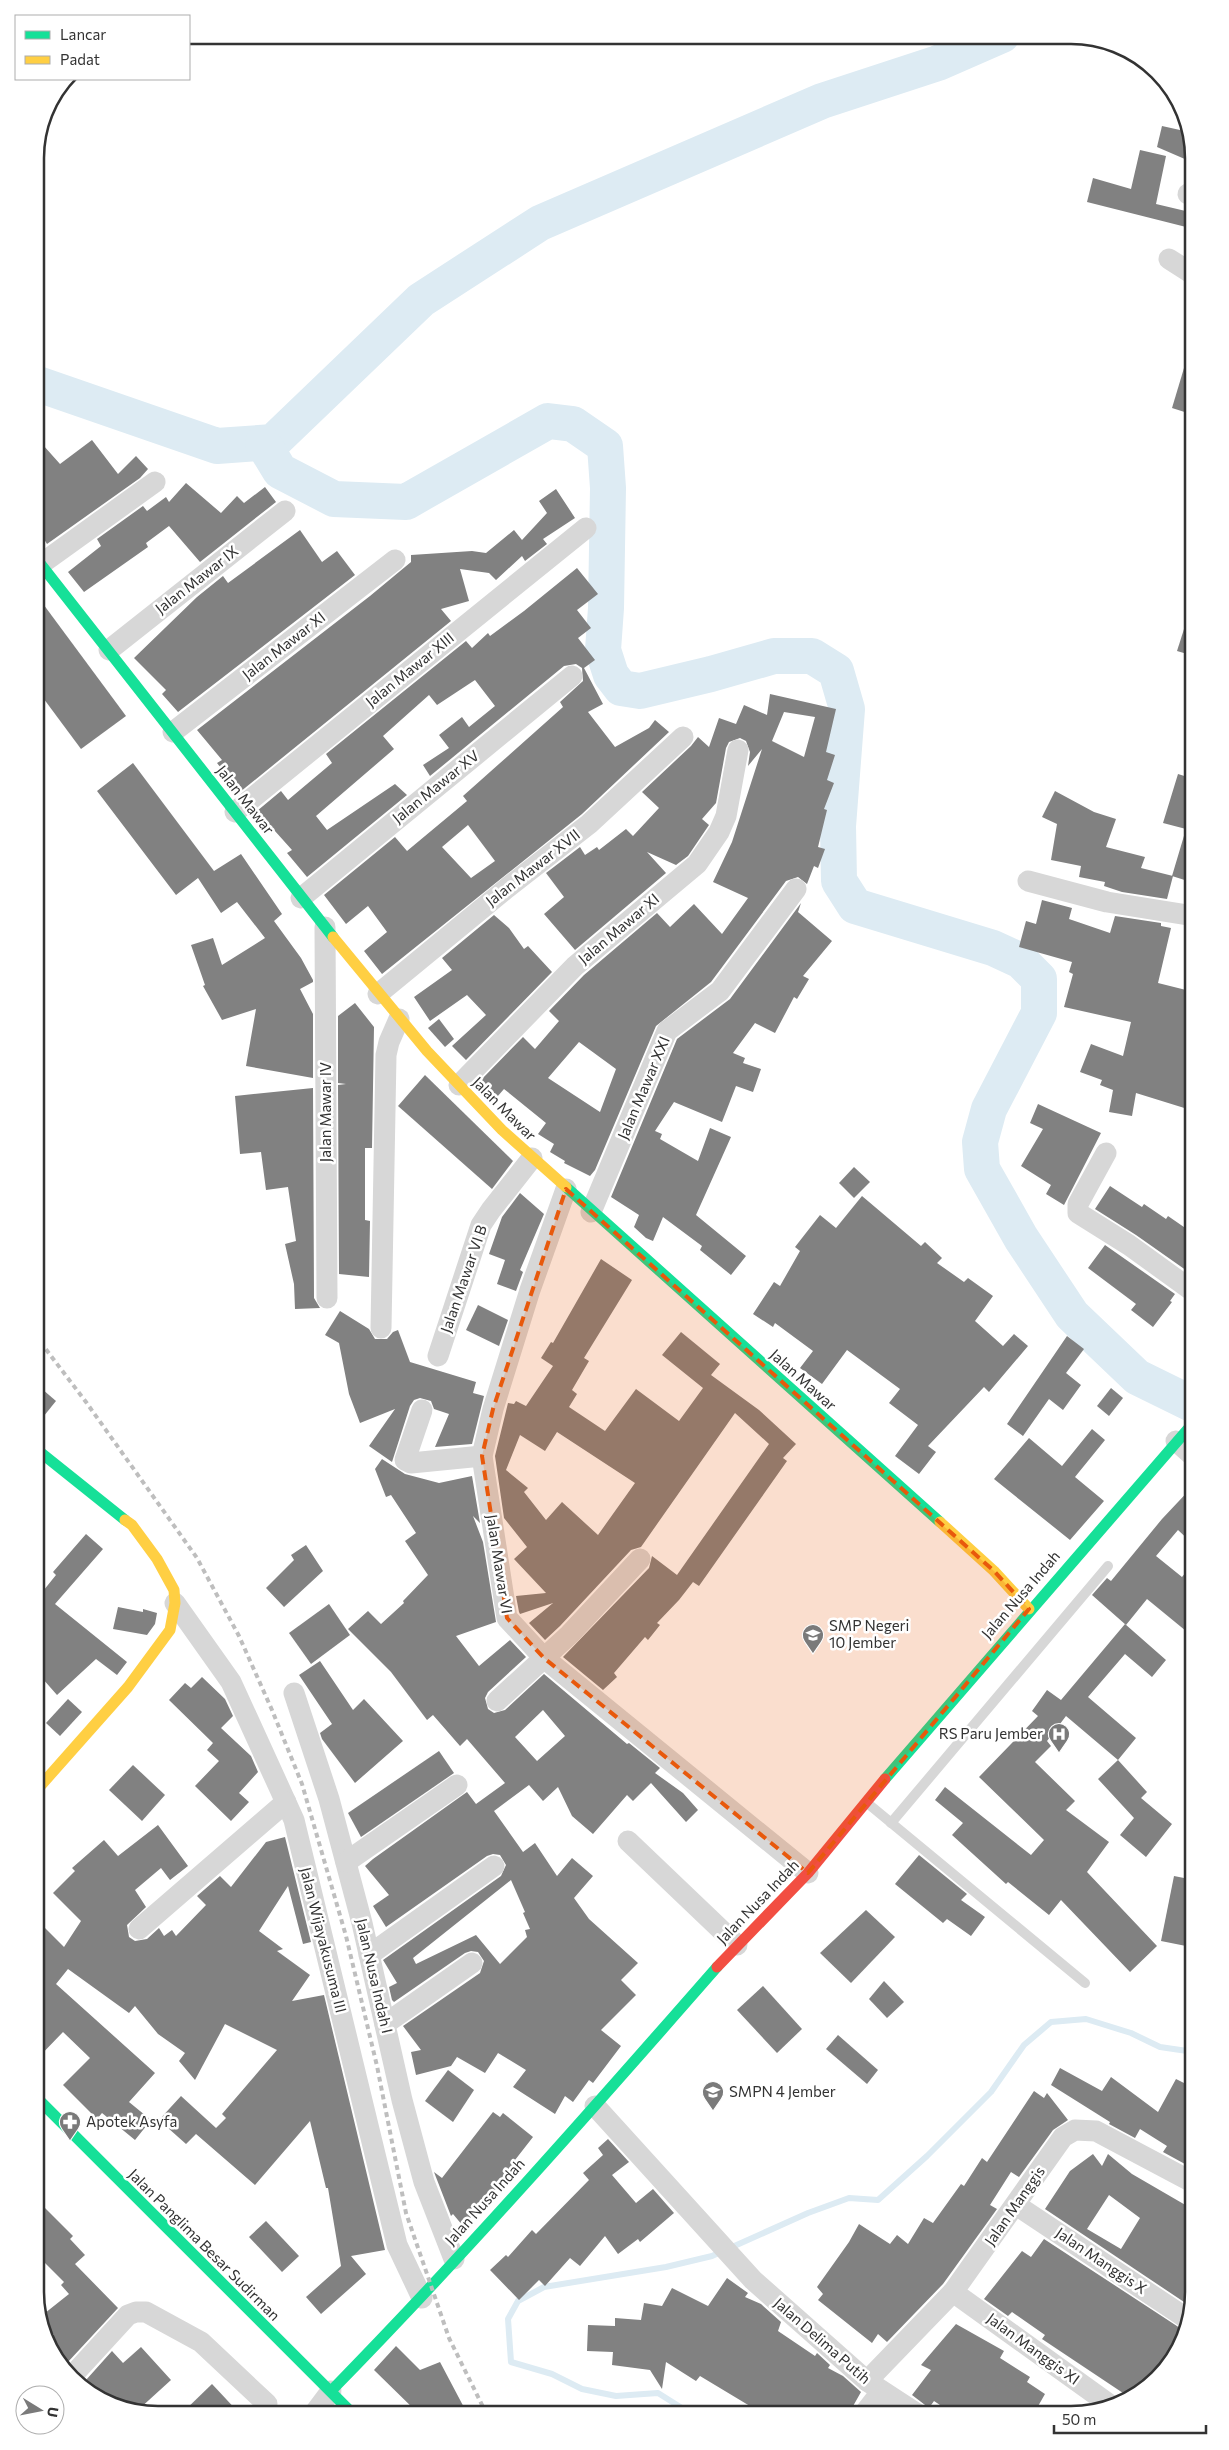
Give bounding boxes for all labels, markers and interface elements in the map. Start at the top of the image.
legend [15,15,190,80]
text: Lancar [60,25,106,43]
text: Padat [60,50,100,68]
street label: Jalan Mawar IX [151,541,241,617]
street label: Jalan Mawar XI [238,607,328,683]
street label: Jalan Mawar XIII [362,628,457,710]
street label: Jalan Mawar XV [388,746,482,827]
street label: Jalan Mawar [213,761,278,838]
street label: Jalan Mawar XVII [482,825,583,910]
street label: Jalan Mawar XI [574,889,663,967]
street label: Jalan Mawar XXI [613,1033,673,1142]
street label: Jalan Mawar IV [316,1062,334,1162]
street label: Jalan Mawar [469,1073,540,1144]
street label: Jalan Mawar VI B [436,1222,490,1335]
street label: Jalan Mawar [767,1345,841,1414]
street label: Jalan Mawar VI [483,1513,517,1615]
street label: Jalan Nusa Indah [977,1547,1063,1642]
place label: SMP Negeri 10 Jember [829,1616,909,1651]
school or university icon: SMP Negeri 10 Jember [801,1623,825,1654]
hospital icon: RS Paru Jember [1047,1722,1071,1753]
place label: RS Paru Jember [939,1724,1043,1742]
street label: Jalan Nusa Indah [712,1855,802,1947]
street label: Jalan Wijayakusuma III [297,1865,351,2014]
street label: Jalan Nusa Indah I [353,1916,397,2035]
school or university icon: SMPN 4 Jember [701,2080,725,2111]
place label: SMPN 4 Jember [729,2082,836,2100]
pharmacy icon: Apotek Asyfa [58,2110,82,2141]
place label: Apotek Asyfa [86,2112,177,2130]
street label: Jalan Nusa Indah [441,2154,528,2248]
street label: Jalan Manggis [980,2162,1048,2249]
street label: Jalan Panglima Besar Sudirman [125,2165,284,2324]
street label: Jalan Manggis X [1053,2223,1151,2297]
street label: Jalan Delima Putih [771,2293,875,2387]
street label: Jalan Manggis XI [984,2309,1083,2388]
north arrow [15,2385,65,2435]
scale bar [1054,2402,1206,2434]
text: U [44,2406,63,2419]
text: 50 m [1062,2410,1096,2428]

